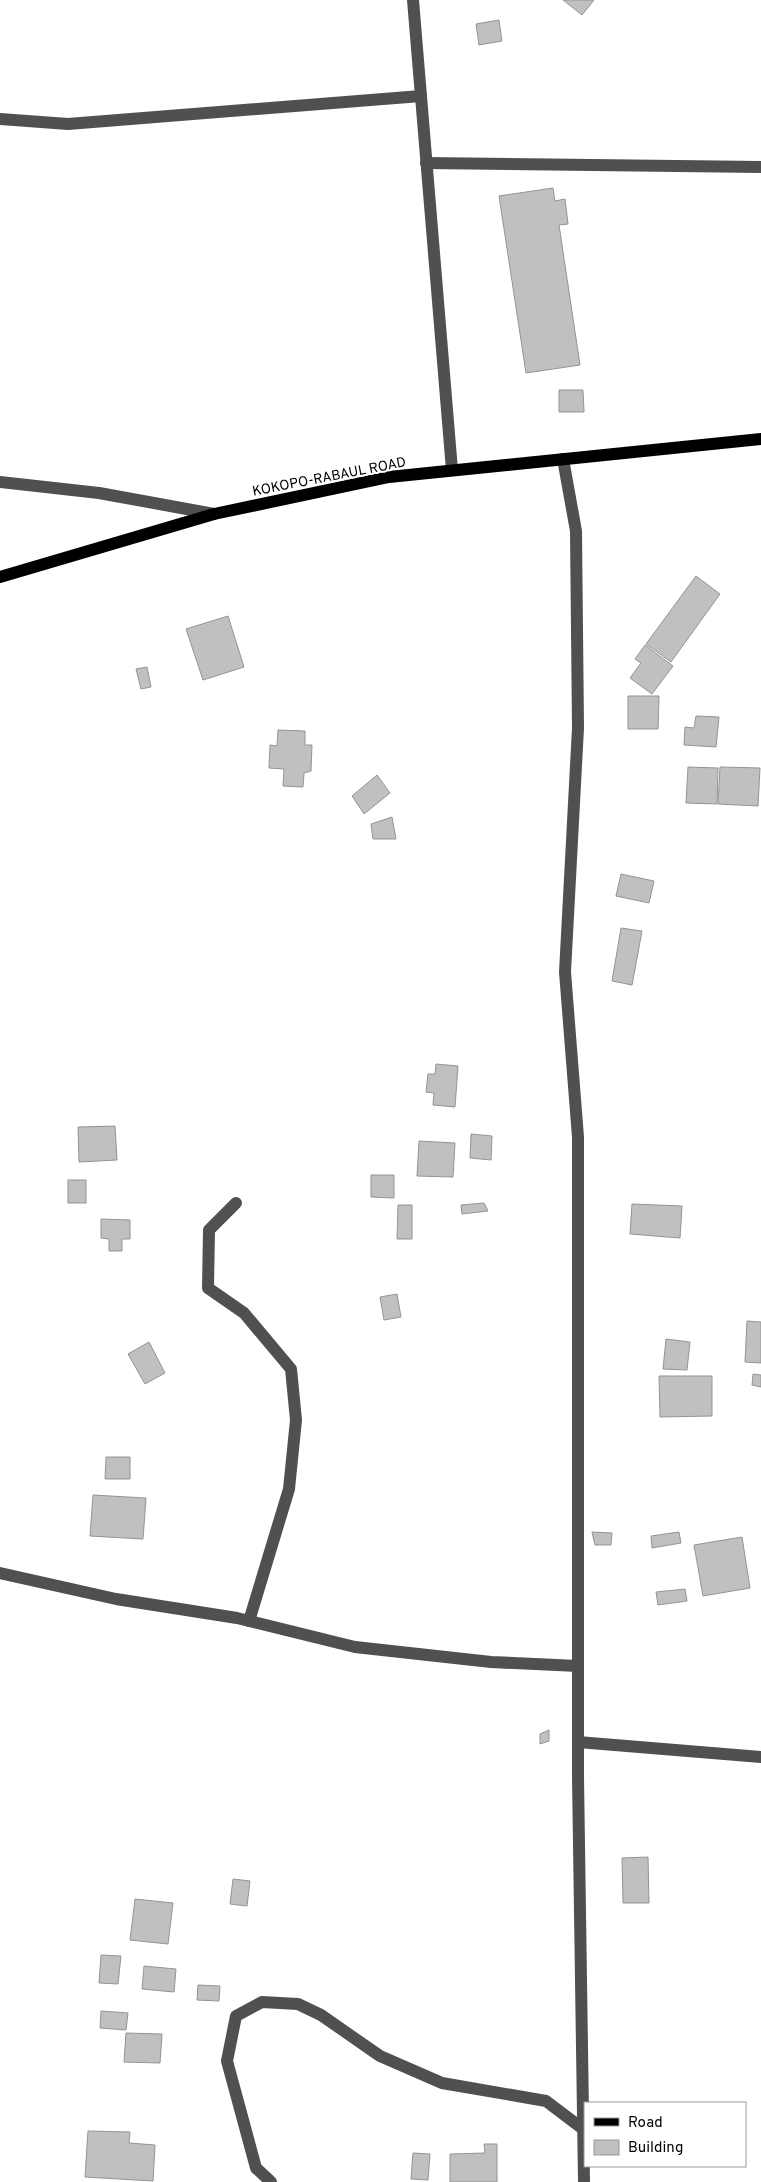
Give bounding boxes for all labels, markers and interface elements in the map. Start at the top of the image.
street label: KOKOPO-RABAUL ROAD [251,454,408,501]
legend [584,2102,746,2167]
text: Road [628,2114,663,2133]
text: Building [628,2139,683,2158]

